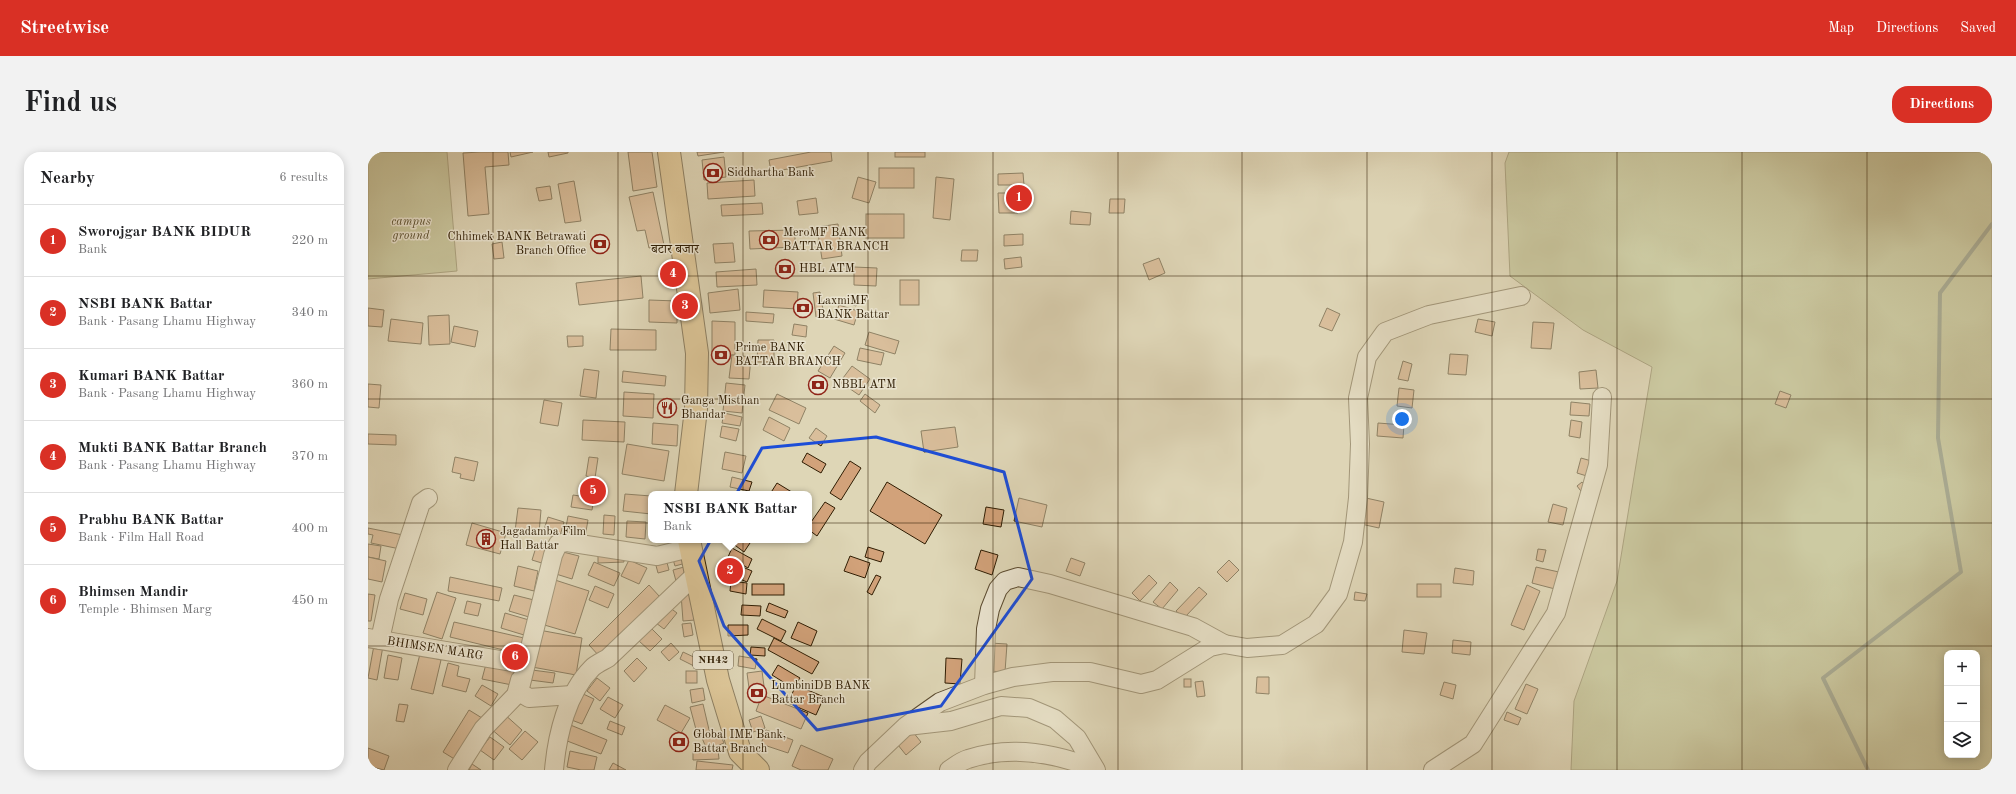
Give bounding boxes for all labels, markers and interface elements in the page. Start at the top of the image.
text: Streetwise [20,19,109,38]
text: Map [1828,21,1854,35]
text: Directions [1876,21,1938,35]
text: Saved [1960,21,1996,35]
button: Directions [1892,86,1992,123]
text: Find us [24,90,117,118]
bank icon: Siddhartha Bank [702,162,724,184]
place label: Siddhartha Bank [727,167,815,179]
text: Nearby [40,170,95,187]
text: 6 results [279,171,328,184]
pin: 1 [1006,183,1032,213]
park label: campus ground [391,216,431,242]
text: Sworojgar BANK BIDUR [78,225,251,240]
place label: MeroMF BANK BATTAR BRANCH [783,227,889,253]
bank icon: MeroMF BANK BATTAR BRANCH [758,229,780,251]
place label: Chhimek BANK Betrawati Branch Office [448,231,586,257]
bank icon: Chhimek BANK Betrawati Branch Office [589,233,611,255]
text: 1 [49,234,57,247]
text: 220 m [291,234,328,247]
text: Bank [78,243,107,256]
district label: बटार बजार [650,243,700,256]
bank icon: HBL ATM [774,258,796,280]
pin: 4 [660,259,686,289]
place label: HBL ATM [799,263,855,275]
pin: 3 [672,291,698,321]
place label: LaxmiMF BANK Battar [817,295,889,321]
text: NSBI BANK Battar [78,297,212,312]
bank icon: LaxmiMF BANK Battar [792,297,814,319]
text: 2 [49,306,57,319]
text: 340 m [291,306,328,319]
text: Bank · Pasang Lhamu Highway [78,315,256,328]
place label: Prime BANK BATTAR BRANCH [735,342,841,368]
bank icon: Prime BANK BATTAR BRANCH [710,344,732,366]
text: Kumari BANK Battar [78,369,225,384]
bank icon: NBBL ATM [807,374,829,396]
text: 3 [49,378,57,391]
text: 360 m [291,378,328,391]
place label: NBBL ATM [832,379,896,391]
text: Bank · Pasang Lhamu Highway [78,387,256,400]
place label: Ganga Misthan Bhandar [681,395,760,421]
restaurant icon: Ganga Misthan Bhandar [656,397,678,419]
your location [1392,409,1412,429]
text: Mukti BANK Battar Branch [78,441,267,456]
text: 4 [49,450,57,463]
text: 370 m [291,450,328,463]
text: Bank · Pasang Lhamu Highway [78,459,256,472]
pin: 5 [580,476,606,506]
popup [648,491,812,543]
text: NSBI BANK Battar [663,502,797,517]
text: Prabhu BANK Battar [78,513,223,528]
text: Bank [663,520,692,533]
text: 5 [49,522,57,535]
text: 400 m [291,522,328,535]
place label: Jagadamba Film Hall Battar [500,526,587,552]
building icon: Jagadamba Film Hall Battar [475,528,497,550]
text: Bank · Film Hall Road [78,531,204,544]
pin: 2 [717,556,743,586]
text: Bhimsen Mandir [78,585,188,600]
text: 6 [49,594,57,607]
text: 450 m [291,594,328,607]
text: Temple · Bhimsen Marg [78,603,212,616]
street label: BHIMSEN MARG [386,635,484,663]
pin: 6 [502,642,528,672]
map controls [1944,650,1980,758]
button: + [1944,650,1980,686]
road number: NH42 [693,651,733,669]
place label: LumbiniDB BANK Battar Branch [771,680,870,706]
bank icon: LumbiniDB BANK Battar Branch [746,682,768,704]
button: − [1944,686,1980,722]
button: layers [1944,722,1980,758]
place label: Global IME Bank, Battar Branch [693,729,786,755]
bank icon: Global IME Bank, Battar Branch [668,731,690,753]

